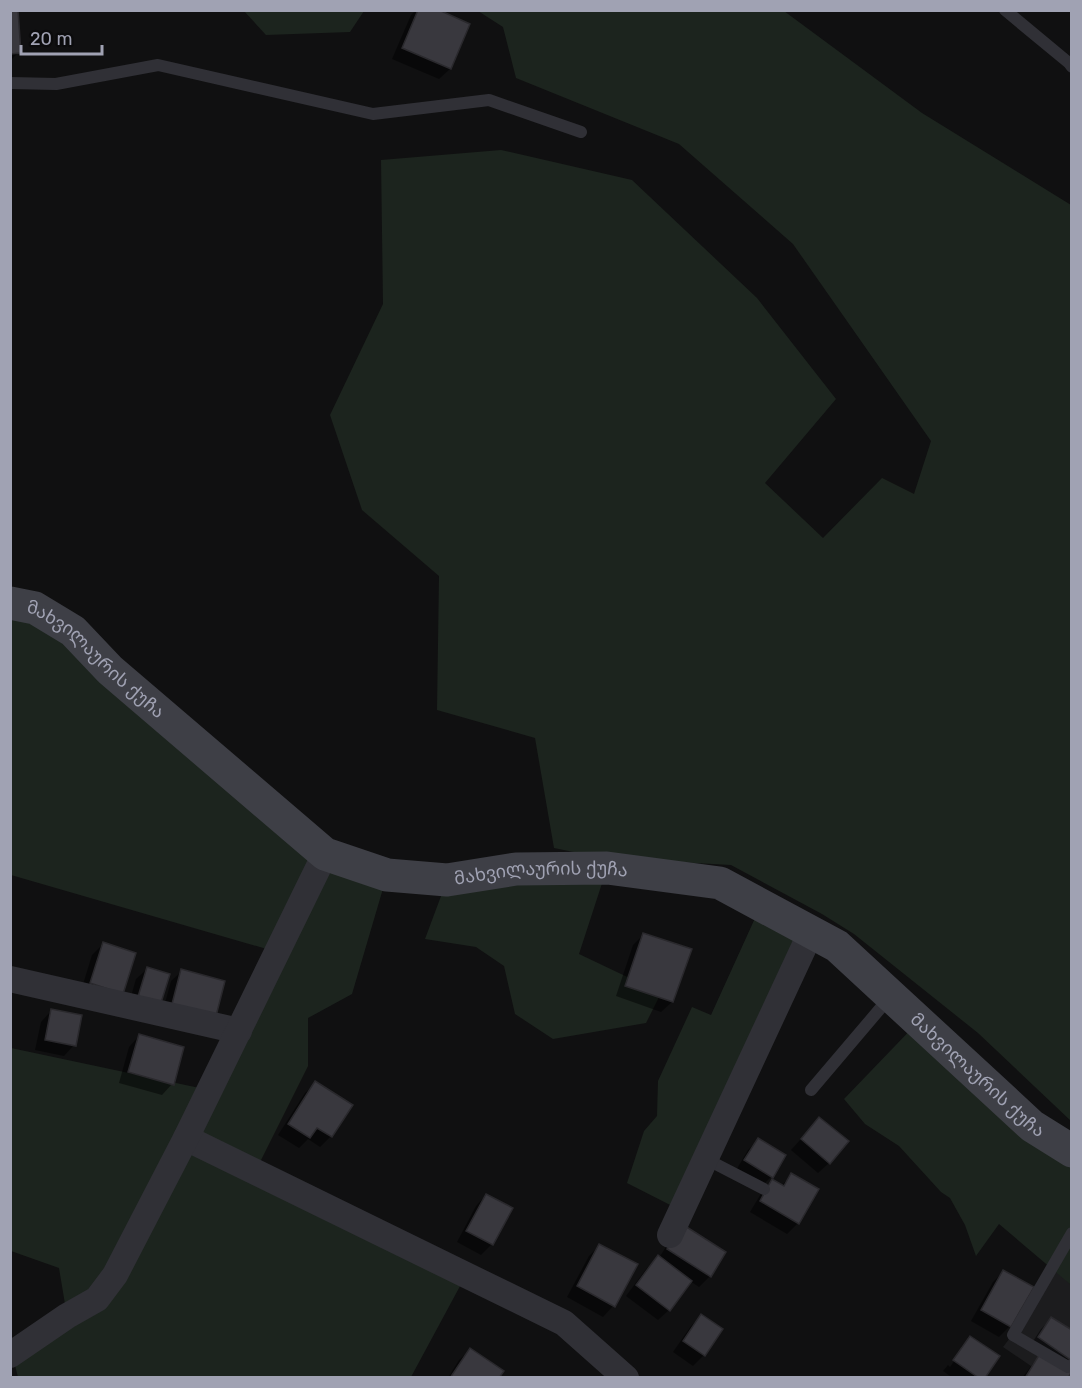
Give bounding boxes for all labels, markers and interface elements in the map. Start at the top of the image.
scale bar [21,18,102,56]
text: 20 m [30,28,72,50]
street label: მახვილაურის ქუჩა [25,596,169,723]
street label: მახვილაურის ქუჩა [453,857,629,890]
street label: მახვილაურის ქუჩა [906,1008,1049,1142]

